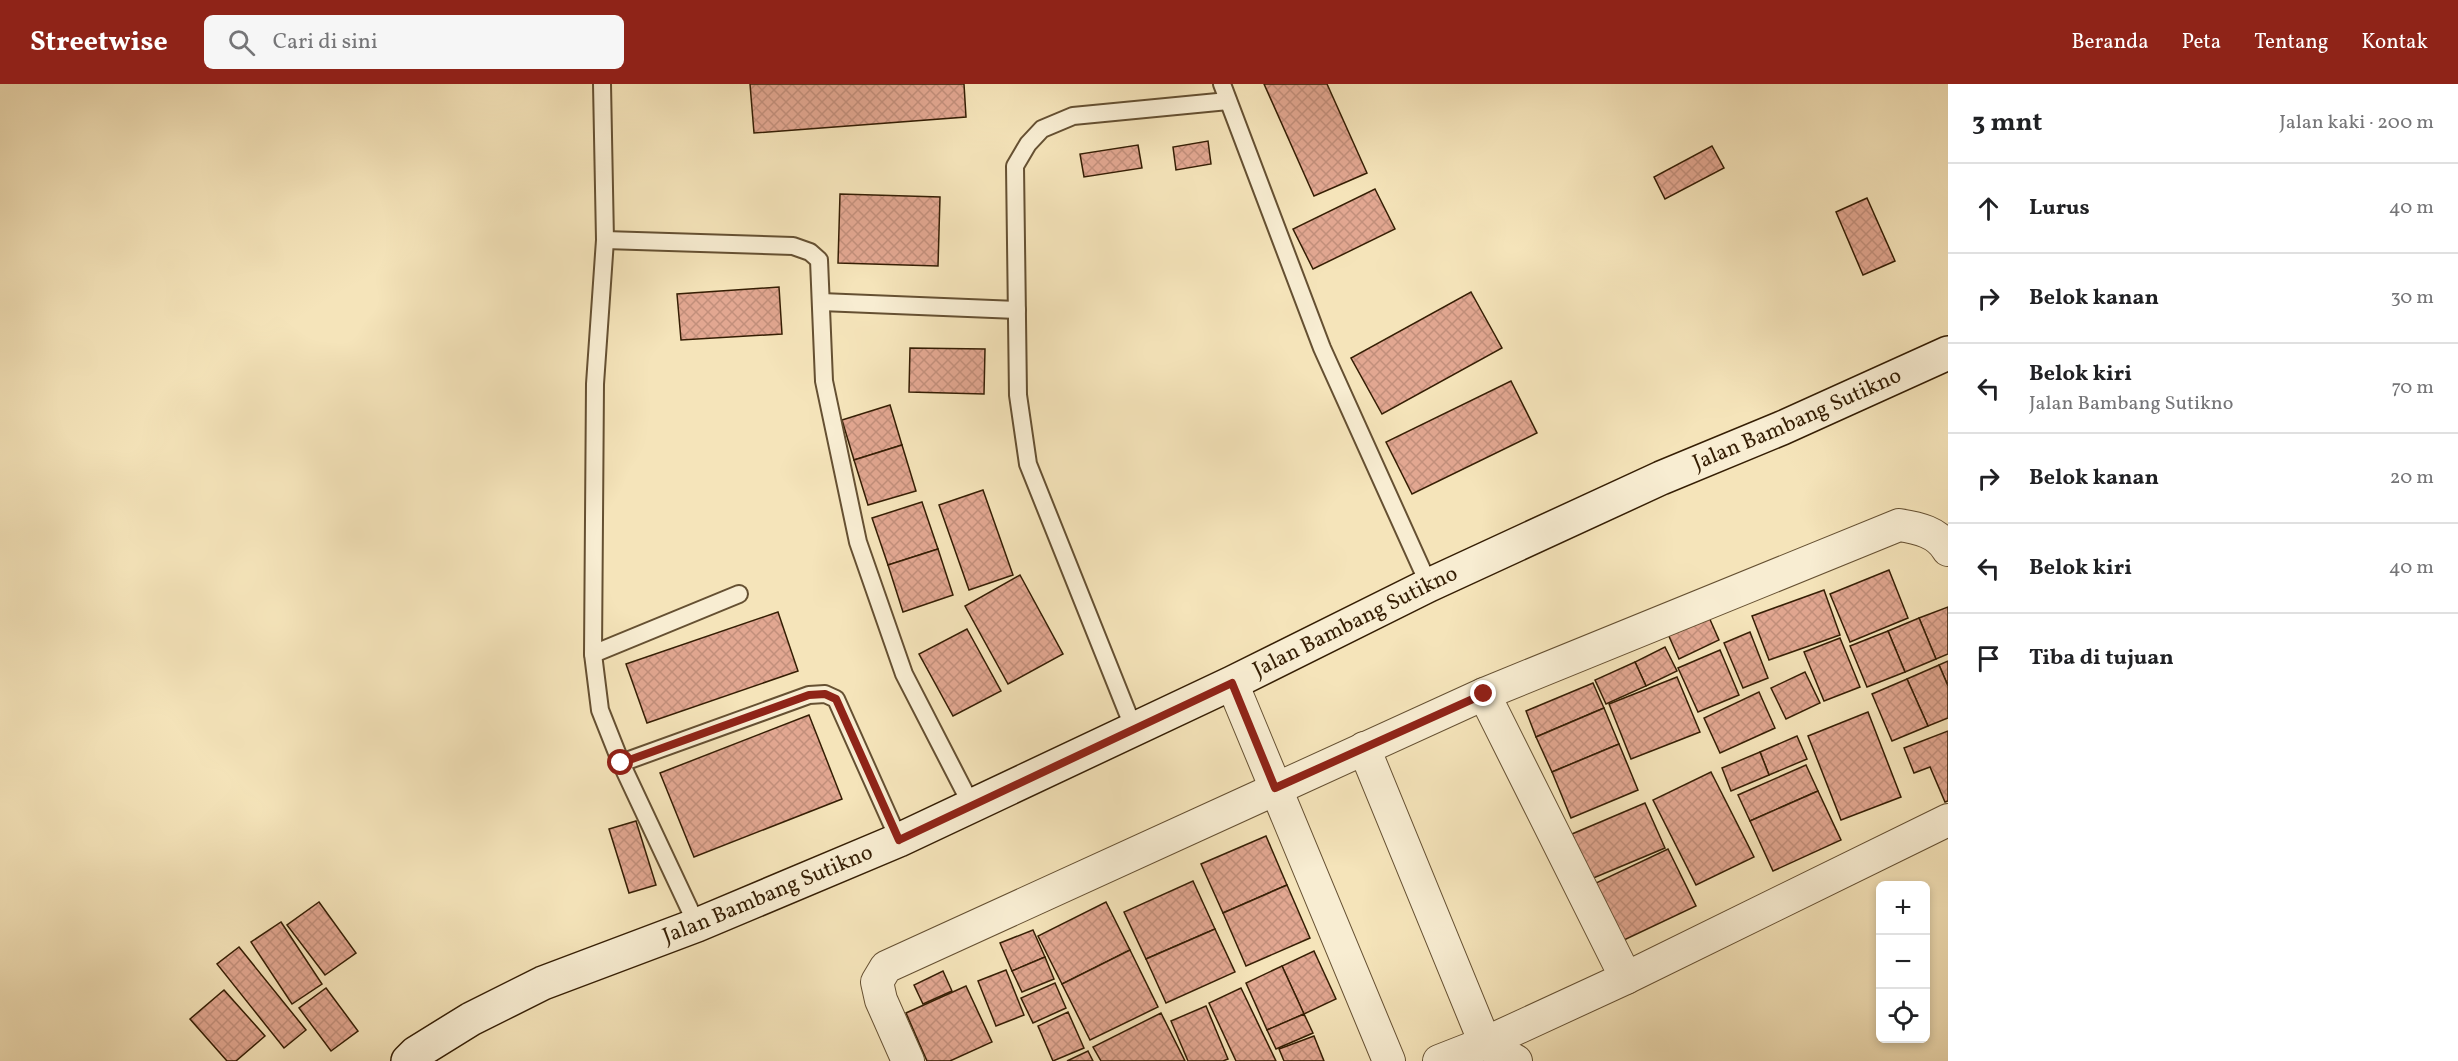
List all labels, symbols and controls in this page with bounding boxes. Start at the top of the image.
search box [204,15,624,69]
text: Streetwise [30,23,168,62]
icon: search [225,26,258,59]
text: Cari di sini [273,27,378,58]
text: Beranda [2071,28,2149,57]
text: Peta [2182,28,2221,57]
text: Tentang [2254,28,2329,57]
text: Kontak [2362,28,2428,57]
text: 3 mnt [1972,105,2042,141]
text: Jalan kaki · 200 m [2279,109,2434,137]
icon: ahead [1972,192,2005,225]
text: Lurus [2029,193,2090,224]
text: 40 m [2389,194,2434,222]
icon: right [1972,282,2005,315]
text: Belok kanan [2029,283,2159,314]
text: 30 m [2390,284,2434,312]
text: Belok kiri [2029,359,2132,390]
street label: Jalan Bambang Sutikno [1688,360,1907,479]
icon: left [1972,372,2005,405]
text: 70 m [2391,374,2434,402]
text: Jalan Bambang Sutikno [2029,390,2233,418]
icon: right [1972,462,2005,495]
text: Belok kanan [2029,463,2159,494]
text: 20 m [2390,464,2434,492]
icon: left [1972,552,2005,585]
text: Belok kiri [2029,553,2132,584]
text: 40 m [2389,554,2434,582]
street label: Jalan Bambang Sutikno [1248,558,1463,686]
icon: arrive [1972,642,2005,675]
text: Tiba di tujuan [2029,643,2174,674]
route end [1470,680,1496,706]
route start [607,749,633,775]
street label: Jalan Bambang Sutikno [658,837,878,952]
map controls [1876,881,1930,1043]
button: + [1876,881,1930,935]
button: − [1876,935,1930,989]
button: locate [1876,989,1930,1043]

